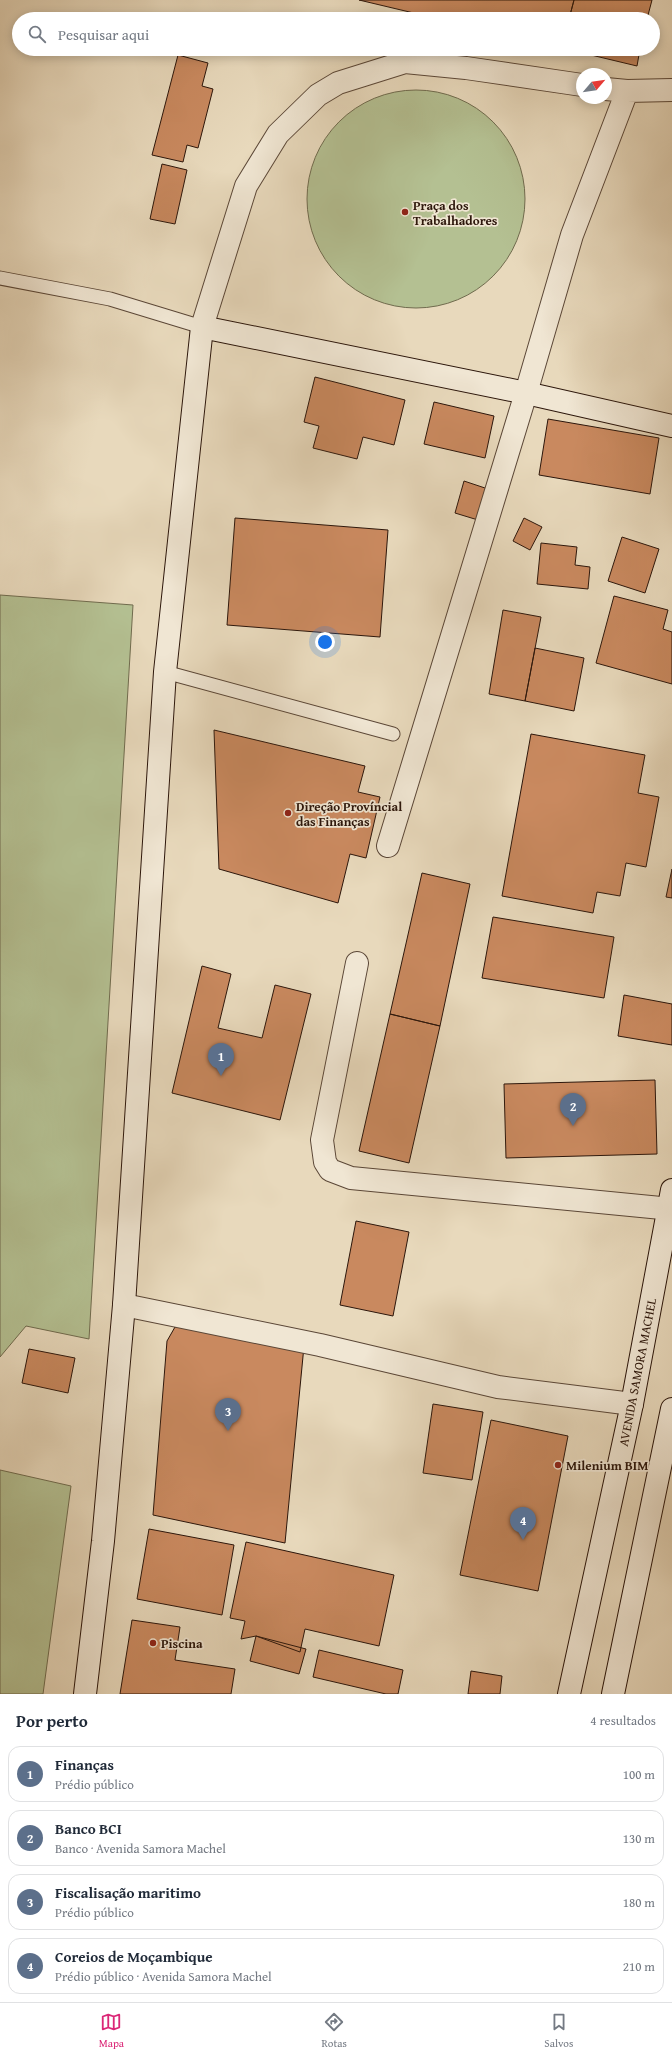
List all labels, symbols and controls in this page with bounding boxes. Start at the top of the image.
search box [12,12,660,56]
icon: search [26,23,48,45]
text: Pesquisar aqui [58,24,149,45]
north arrow [576,68,612,104]
place label: Praça dos Trabalhadores [413,196,498,230]
marker: Praça dos Trabalhadores [400,207,410,217]
your location [315,632,335,652]
place label: Direção Províncial das Finanças [296,797,402,831]
marker: Direção Províncial das Finanças [283,808,293,818]
pin: 1 [208,1043,234,1076]
pin: 2 [560,1093,586,1126]
street label: AVENIDA SAMORA MACHEL [614,1296,661,1448]
pin: 3 [215,1398,241,1431]
place label: Milenium BIM [566,1456,648,1475]
marker: Milenium BIM [553,1460,563,1470]
pin: 4 [510,1507,536,1540]
place label: Piscina [161,1634,203,1653]
marker: Piscina [148,1638,158,1648]
text: Por perto [16,1708,88,1733]
text: 4 resultados [590,1711,656,1730]
text: Finanças [55,1754,114,1775]
text: 1 [27,1765,33,1784]
text: 100 m [623,1765,655,1784]
text: Prédio público [55,1775,134,1794]
text: Banco BCI [55,1818,122,1839]
text: 2 [27,1829,33,1848]
text: 130 m [623,1829,655,1848]
text: Banco · Avenida Samora Machel [55,1839,226,1858]
text: Fiscalisação maritimo [55,1882,201,1903]
text: 3 [27,1893,33,1912]
text: 180 m [623,1893,655,1912]
text: Prédio público [55,1903,134,1922]
text: Coreios de Moçambique [55,1946,213,1967]
text: 4 [27,1957,33,1976]
text: 210 m [623,1957,655,1976]
text: Prédio público · Avenida Samora Machel [55,1967,272,1986]
tab: Mapa [99,2011,124,2051]
tab: Rotas [322,2011,347,2051]
tab: Salvos [544,2011,573,2051]

